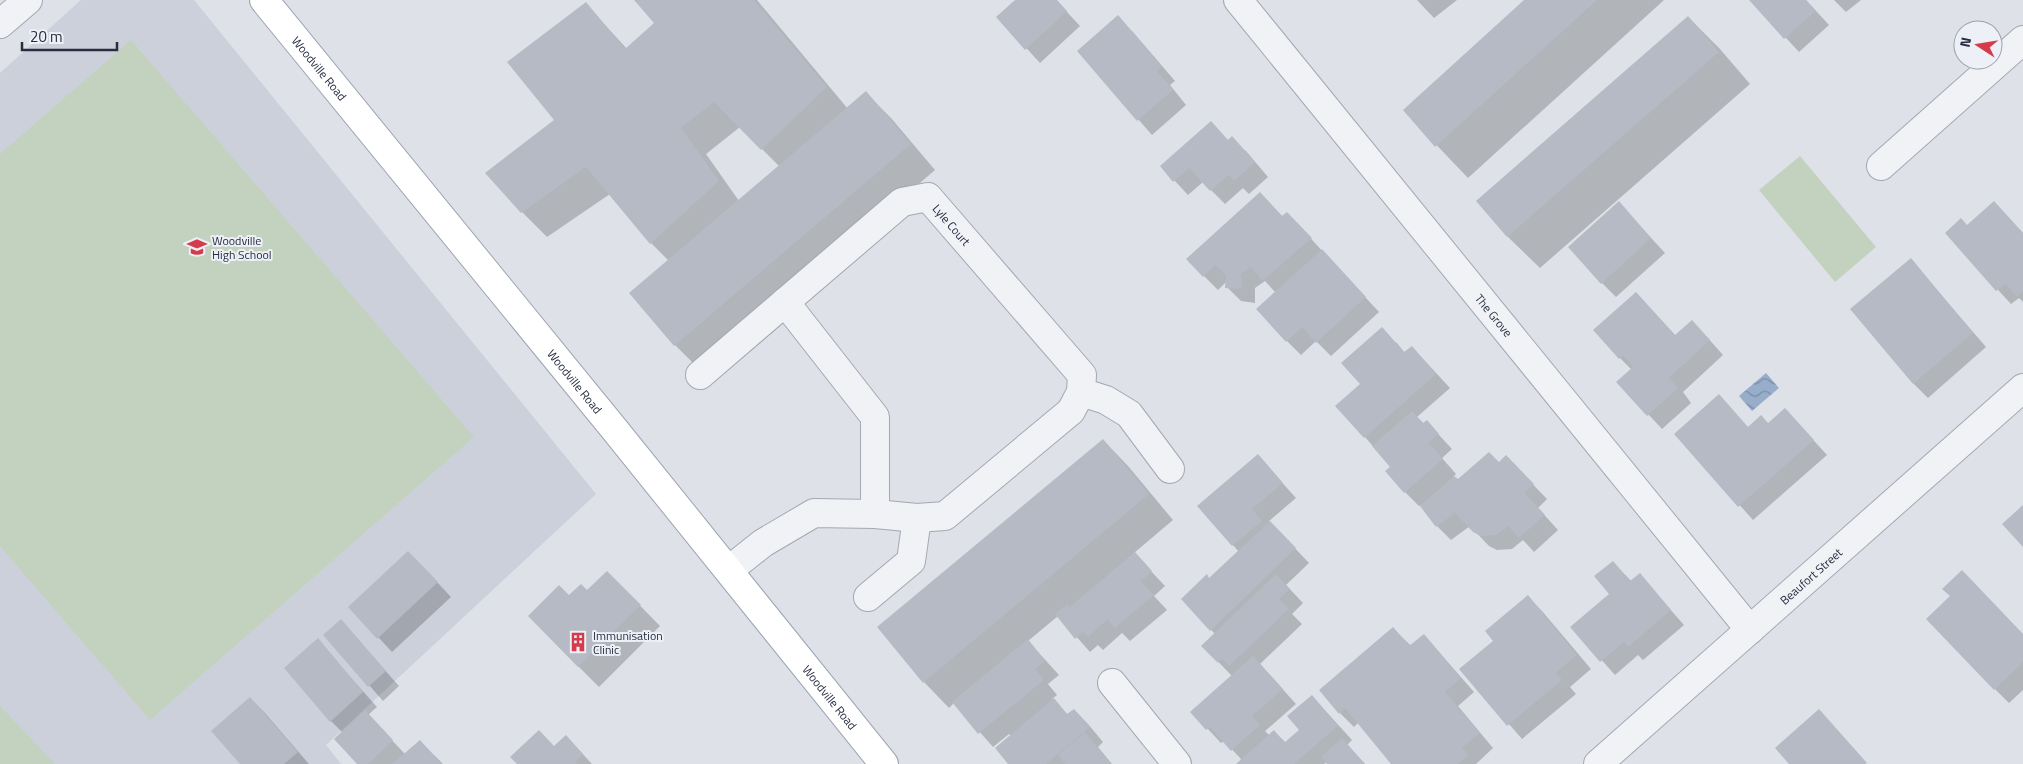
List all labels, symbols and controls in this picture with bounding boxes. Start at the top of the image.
scale bar [22,20,118,52]
north arrow [1953,20,2003,70]
text: 20 m [30,25,63,48]
street label: Woodville Road [288,32,352,104]
text: N [1954,35,1976,49]
street label: Lyle Court [928,200,976,250]
place label: Woodville High School [212,231,272,264]
school or university icon: Woodville High School [186,236,208,258]
street label: The Grove [1471,289,1517,341]
street label: Woodville Road [543,345,607,417]
street label: Beaufort Street [1775,542,1847,609]
place label: Immunisation Clinic [593,626,663,659]
building icon: Immunisation Clinic [567,631,589,653]
street label: Woodville Road [798,661,862,733]

